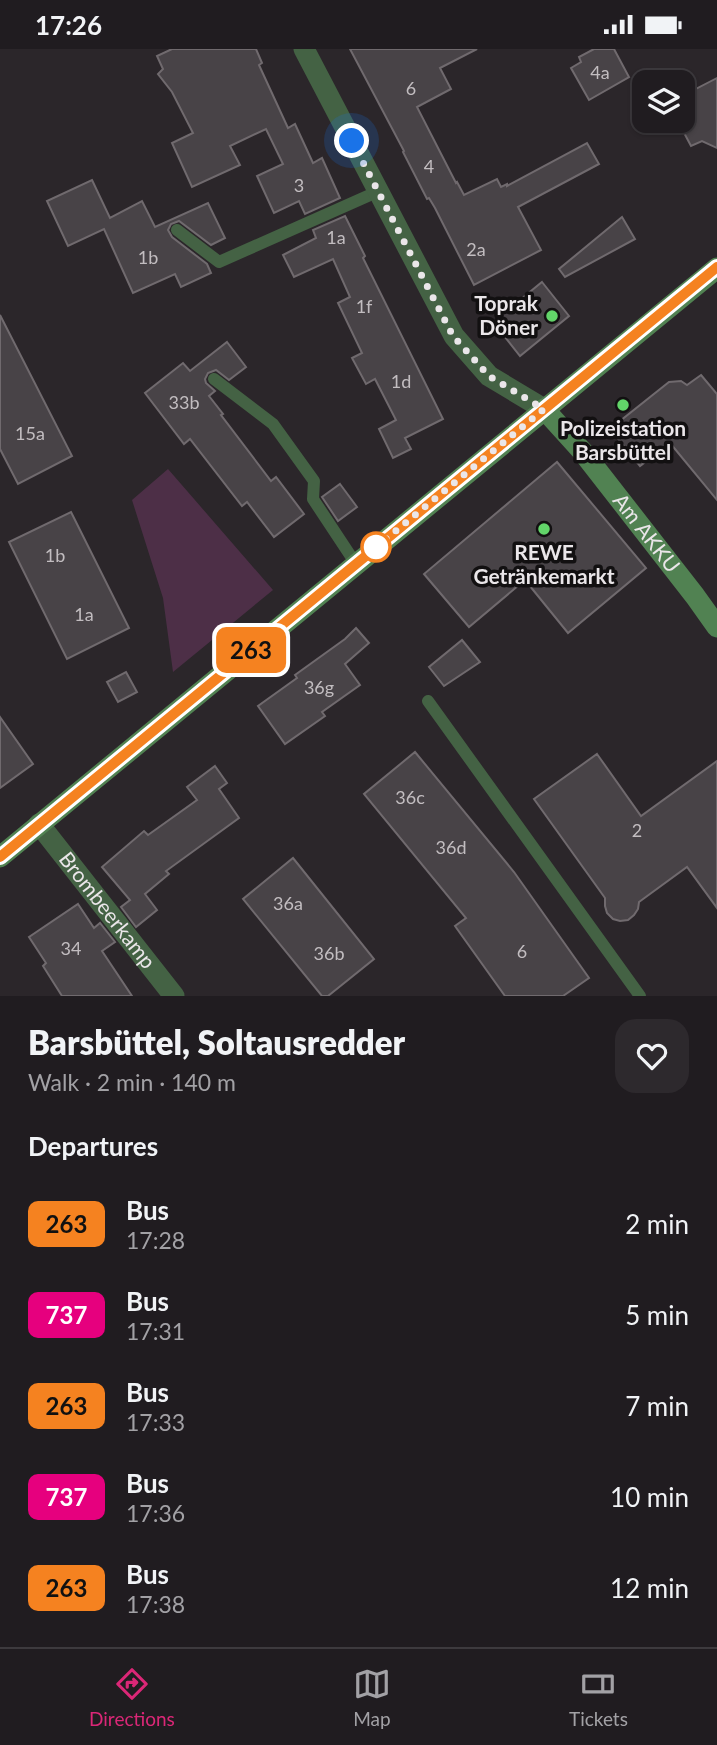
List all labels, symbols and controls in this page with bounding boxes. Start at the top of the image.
text: 17:26 [35,9,102,41]
house number: 4a [590,61,610,83]
map controls [632,70,695,133]
button: layers [632,70,695,133]
house number: 6 [406,77,416,99]
your location [334,123,369,158]
house number: 4 [424,155,434,177]
house number: 3 [294,174,304,196]
house number: 1a [326,226,346,248]
house number: 2a [466,238,486,260]
house number: 1b [138,246,158,268]
place label: Toprak Döner [474,290,539,339]
house number: 1f [356,295,373,317]
marker: Toprak Döner [544,308,560,324]
house number: 1d [391,370,411,392]
house number: 33b [169,391,199,413]
marker: Polizeistation Barsbüttel [615,397,631,413]
place label: Polizeistation Barsbüttel [560,415,686,464]
house number: 15a [15,422,45,444]
street label: Am AKKU [609,488,686,577]
marker: REWE Getränkemarkt [536,521,552,537]
unlabelled marker [361,532,391,562]
place label: REWE Getränkemarkt [473,539,615,588]
house number: 1b [45,544,65,566]
house number: 1a [74,603,94,625]
line badge: 263 [211,627,291,673]
text: 263 [230,635,272,664]
house number: 36g [304,676,334,698]
house number: 36c [395,786,425,808]
house number: 2 [632,819,642,841]
house number: 36d [436,836,466,858]
street label: Brombeerkamp [55,846,162,973]
house number: 36a [273,892,303,914]
house number: 34 [61,937,81,959]
house number: 6 [517,940,527,962]
house number: 36b [314,942,344,964]
button: heart [615,1019,689,1093]
text: Barsbüttel, Soltausredder [28,1022,405,1062]
text: Walk · 2 min · 140 m [28,1068,236,1096]
text: Departures [28,1130,158,1162]
text: Bus [126,1194,169,1226]
text: 2 min [625,1208,689,1240]
text: 263 [46,1209,87,1238]
text: 17:28 [126,1226,185,1254]
text: Bus [126,1285,169,1317]
text: 5 min [625,1299,689,1331]
text: 737 [46,1300,87,1329]
text: 17:31 [126,1317,185,1345]
text: Bus [126,1376,169,1408]
text: 7 min [625,1390,689,1422]
text: 263 [46,1391,87,1420]
text: 17:33 [126,1408,185,1436]
text: Bus [126,1467,169,1499]
text: 10 min [610,1481,689,1513]
text: 737 [46,1482,87,1511]
text: 17:36 [126,1499,185,1527]
text: Bus [126,1558,169,1590]
text: 12 min [610,1572,689,1604]
text: 263 [46,1573,87,1602]
text: 17:38 [126,1590,185,1618]
tab: Directions [89,1665,175,1730]
tab: Map [353,1665,391,1730]
tab: Tickets [569,1665,628,1730]

